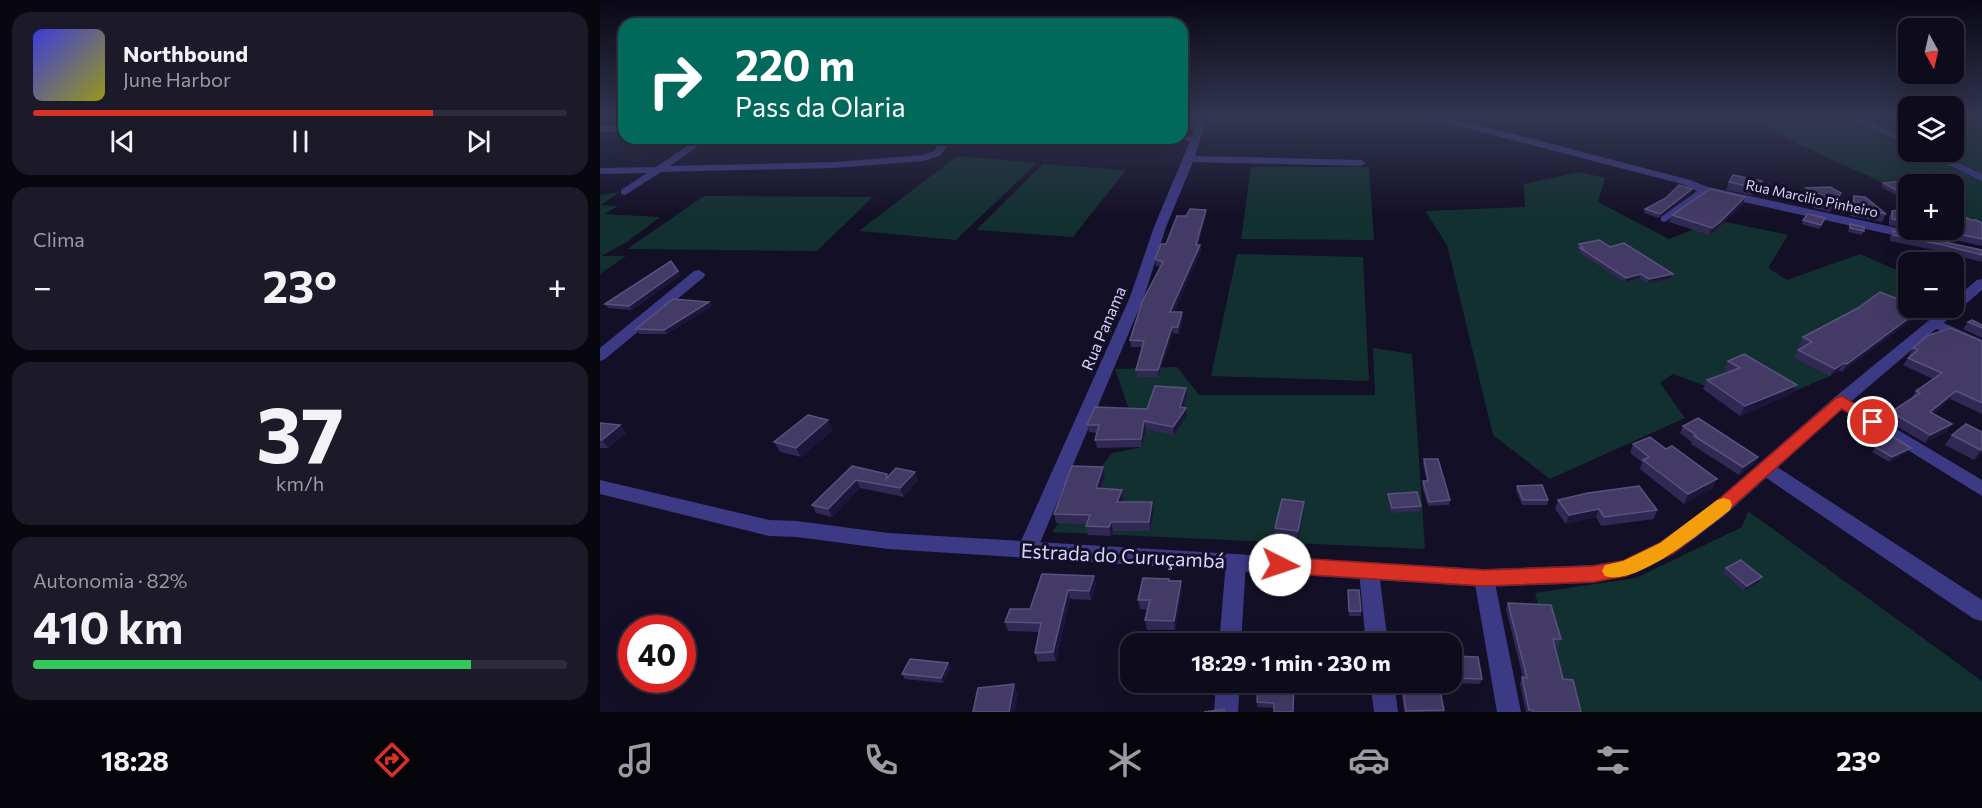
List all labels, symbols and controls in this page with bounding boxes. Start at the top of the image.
north arrow [1898,18,1964,84]
map controls [1898,18,1964,318]
text: 220 m [735,38,855,90]
text: Northbound [123,40,248,67]
icon: right [636,42,714,120]
text: June Harbor [123,67,231,91]
text: Pass da Olaria [735,90,906,123]
button: layers [1898,96,1964,162]
icon: previous [106,125,139,158]
icon: pause [284,125,317,158]
icon: next [462,125,495,158]
button: + [1898,174,1964,240]
street label: Rua Marcilio Pinheiro [1744,176,1880,220]
text: Clima [33,227,85,251]
button: − [1898,252,1964,318]
text: 23° [263,257,337,312]
text: − [33,265,52,306]
text: + [548,265,567,306]
street label: Rua Panama [1077,283,1129,373]
text: 37 [256,384,344,479]
pin [1847,396,1898,447]
icon: arrive [1856,405,1889,438]
text: km/h [276,471,324,495]
position arrow [1248,533,1312,597]
street label: Estrada do Curuçambá [1020,538,1226,572]
text: Autonomia · 82% [33,568,187,592]
text: 410 km [33,598,183,653]
speed limit sign: 40 [618,615,696,693]
text: 18:29 · 1 min · 230 m [1191,649,1391,676]
icon: directions [371,739,413,781]
icon: music [615,739,657,781]
icon: phone [860,739,902,781]
icon: climate [1104,739,1146,781]
icon: car [1348,739,1390,781]
icon: filters [1592,739,1634,781]
text: 18:28 [101,744,169,777]
text: 23° [1836,744,1881,777]

